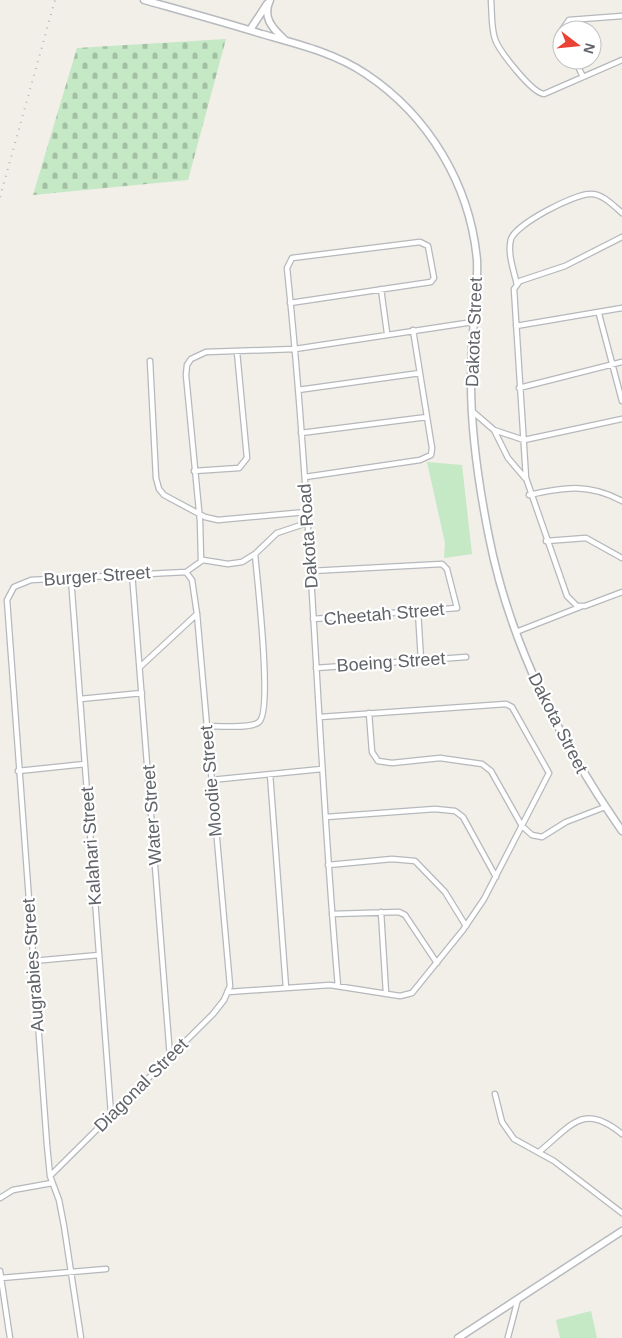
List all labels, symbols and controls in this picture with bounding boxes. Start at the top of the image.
north arrow [552,20,602,70]
text: N [580,42,599,56]
street label: Dakota Street [462,277,486,387]
street label: Dakota Road [294,483,322,589]
street label: Burger Street [43,562,151,590]
street label: Cheetah Street [323,599,445,629]
street label: Boeing Street [336,648,446,676]
street label: Dakota Street [524,669,592,777]
street label: Moodie Street [196,724,226,838]
street label: Water Street [139,764,165,866]
street label: Kalahari Street [77,786,105,906]
street label: Augrabies Street [18,897,48,1033]
street label: Diagonal Street [90,1034,192,1136]

